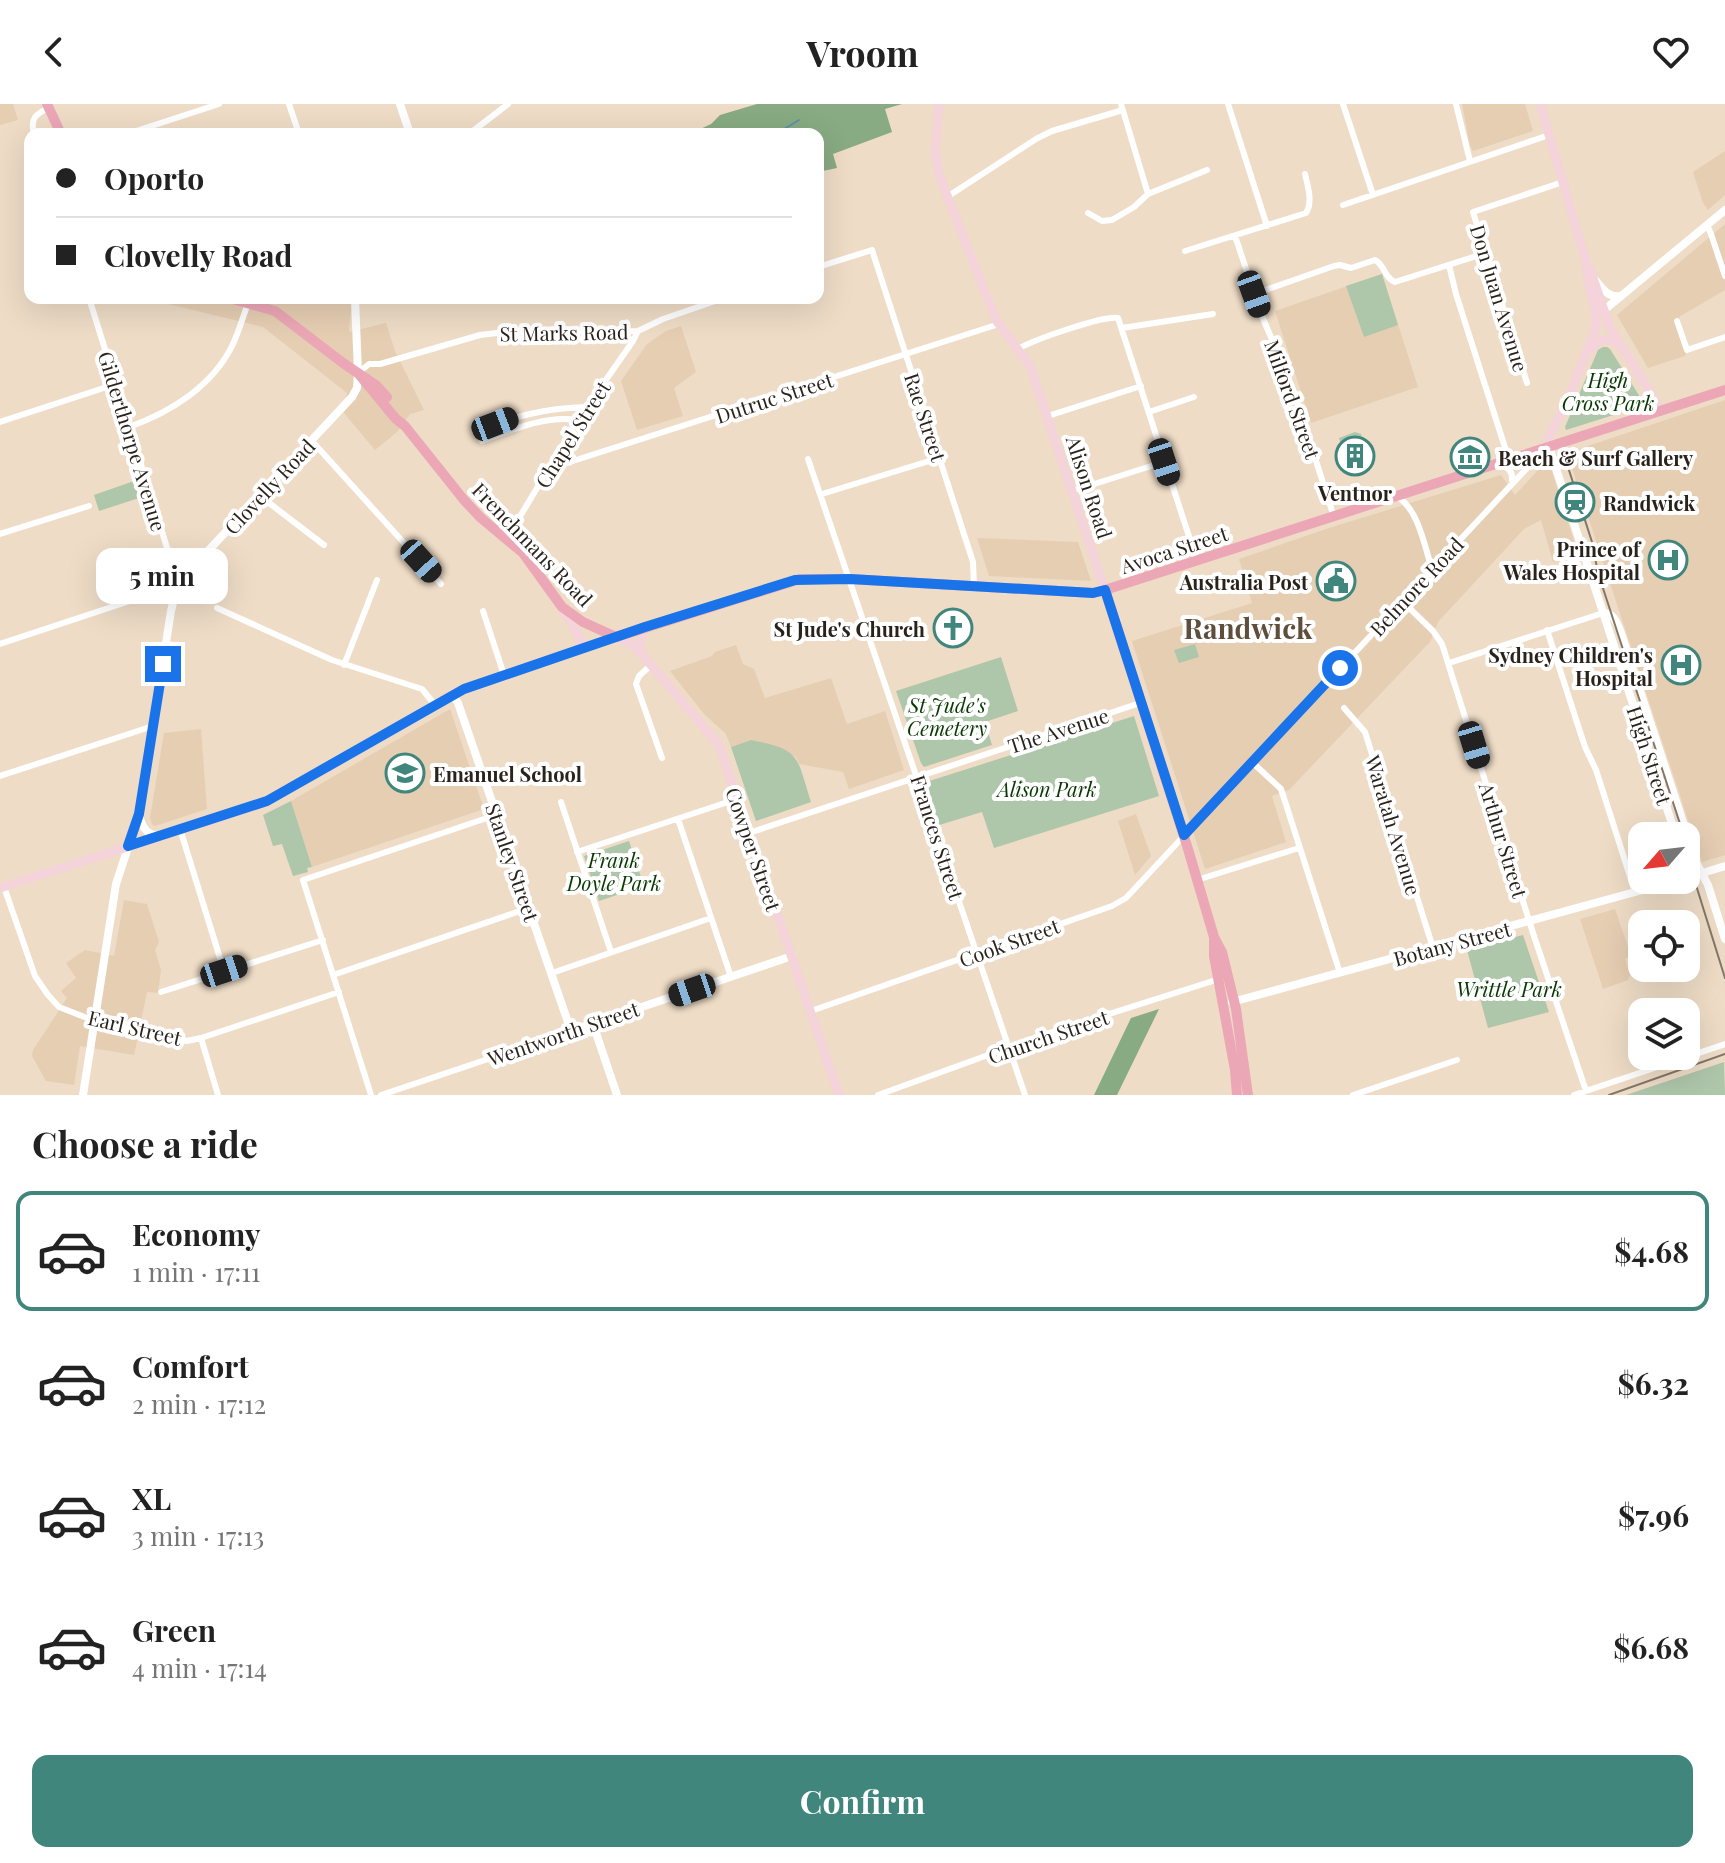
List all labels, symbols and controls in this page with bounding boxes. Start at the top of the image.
text: Vroom [806,28,919,76]
icon: back [32,30,76,74]
icon: heart [1649,30,1693,74]
text: Oporto [104,158,204,198]
street label: Don Juan Avenue [1465,221,1535,375]
text: Clovelly Road [104,235,292,275]
car [1235,267,1273,321]
street label: St Marks Road [499,317,629,347]
street label: Milford Street [1259,336,1327,463]
street label: Gilderthorpe Avenue [93,348,173,534]
street label: Dutruc Street [712,365,837,429]
park label: High Cross Park [1562,366,1654,416]
street label: Rae Street [899,369,953,466]
street label: Chapel Street [528,374,616,493]
car [468,404,522,444]
street label: Alison Road [1060,431,1119,542]
street label: Clovelly Road [218,432,320,540]
car [1145,435,1183,489]
building icon: Ventnor [1334,435,1376,477]
museum icon: Beach & Surf Gallery [1449,436,1491,478]
place label: Beach & Surf Gallery [1498,444,1694,471]
street label: Frenchmans Road [467,476,599,612]
place label: Ventnor [1317,479,1393,506]
station icon: Randwick [1554,481,1596,523]
place label: Randwick [1603,489,1695,516]
street label: Avoca Street [1116,519,1232,579]
street label: Belmore Road [1363,530,1469,641]
car [396,535,446,587]
place label: Prince of Wales Hospital [1503,535,1642,585]
hospital icon: Prince of Wales Hospital [1647,539,1689,581]
callout: 5 min [97,548,229,604]
text: 5 min [129,558,195,593]
public building icon: Australia Post [1315,560,1357,602]
place label: Australia Post [1179,568,1309,595]
church icon: St Jude's Church [932,607,974,649]
district label: Randwick [1184,609,1313,646]
place label: St Jude's Church [774,615,925,642]
place label: Sydney Children's Hospital [1488,641,1653,691]
hospital icon: Sydney Children's Hospital [1660,644,1702,686]
route end [145,646,181,682]
route start [1322,650,1358,686]
park label: St Jude's Cemetery [907,691,987,741]
street label: The Avenue [1004,701,1112,759]
street label: High Street [1621,702,1679,809]
car [1456,719,1492,771]
street label: Waratah Avenue [1360,751,1428,898]
school or university icon: Emanuel School [384,752,426,794]
place label: Emanuel School [433,760,582,787]
street label: Frances Street [905,771,971,904]
park label: Alison Park [995,775,1097,802]
street label: Arthur Street [1473,778,1535,902]
street label: Cowper Street [720,784,788,915]
street label: Stanley Street [480,799,546,926]
north arrow [1628,822,1700,894]
map controls [1628,822,1700,1070]
park label: Frank Doyle Park [566,846,661,896]
button: locate [1628,910,1700,982]
street label: Cook Street [955,911,1064,973]
street label: Botany Street [1390,914,1515,972]
car [197,952,251,990]
car [665,971,719,1009]
park label: Writtle Park [1456,975,1562,1002]
street label: Wentworth Street [483,994,643,1072]
button: layers [1628,998,1700,1070]
street label: Church Street [984,1002,1113,1069]
street label: Earl Street [86,1003,185,1051]
text: Choose a ride [32,1119,258,1167]
text: Economy [132,1214,261,1254]
icon: car [36,1215,108,1287]
text: $4.68 [1614,1231,1689,1271]
text: 1 min · 17:11 [132,1254,260,1289]
text: Comfort [132,1346,249,1386]
icon: car [36,1347,108,1419]
text: $6.32 [1617,1363,1689,1403]
text: 2 min · 17:12 [132,1386,266,1421]
text: XL [132,1478,171,1518]
icon: car [36,1479,108,1551]
text: $7.96 [1618,1495,1689,1535]
text: 3 min · 17:13 [132,1518,264,1553]
text: Green [132,1610,216,1650]
icon: car [36,1611,108,1683]
text: $6.68 [1613,1627,1689,1667]
text: 4 min · 17:14 [132,1650,267,1685]
button: Confirm [32,1755,1693,1847]

